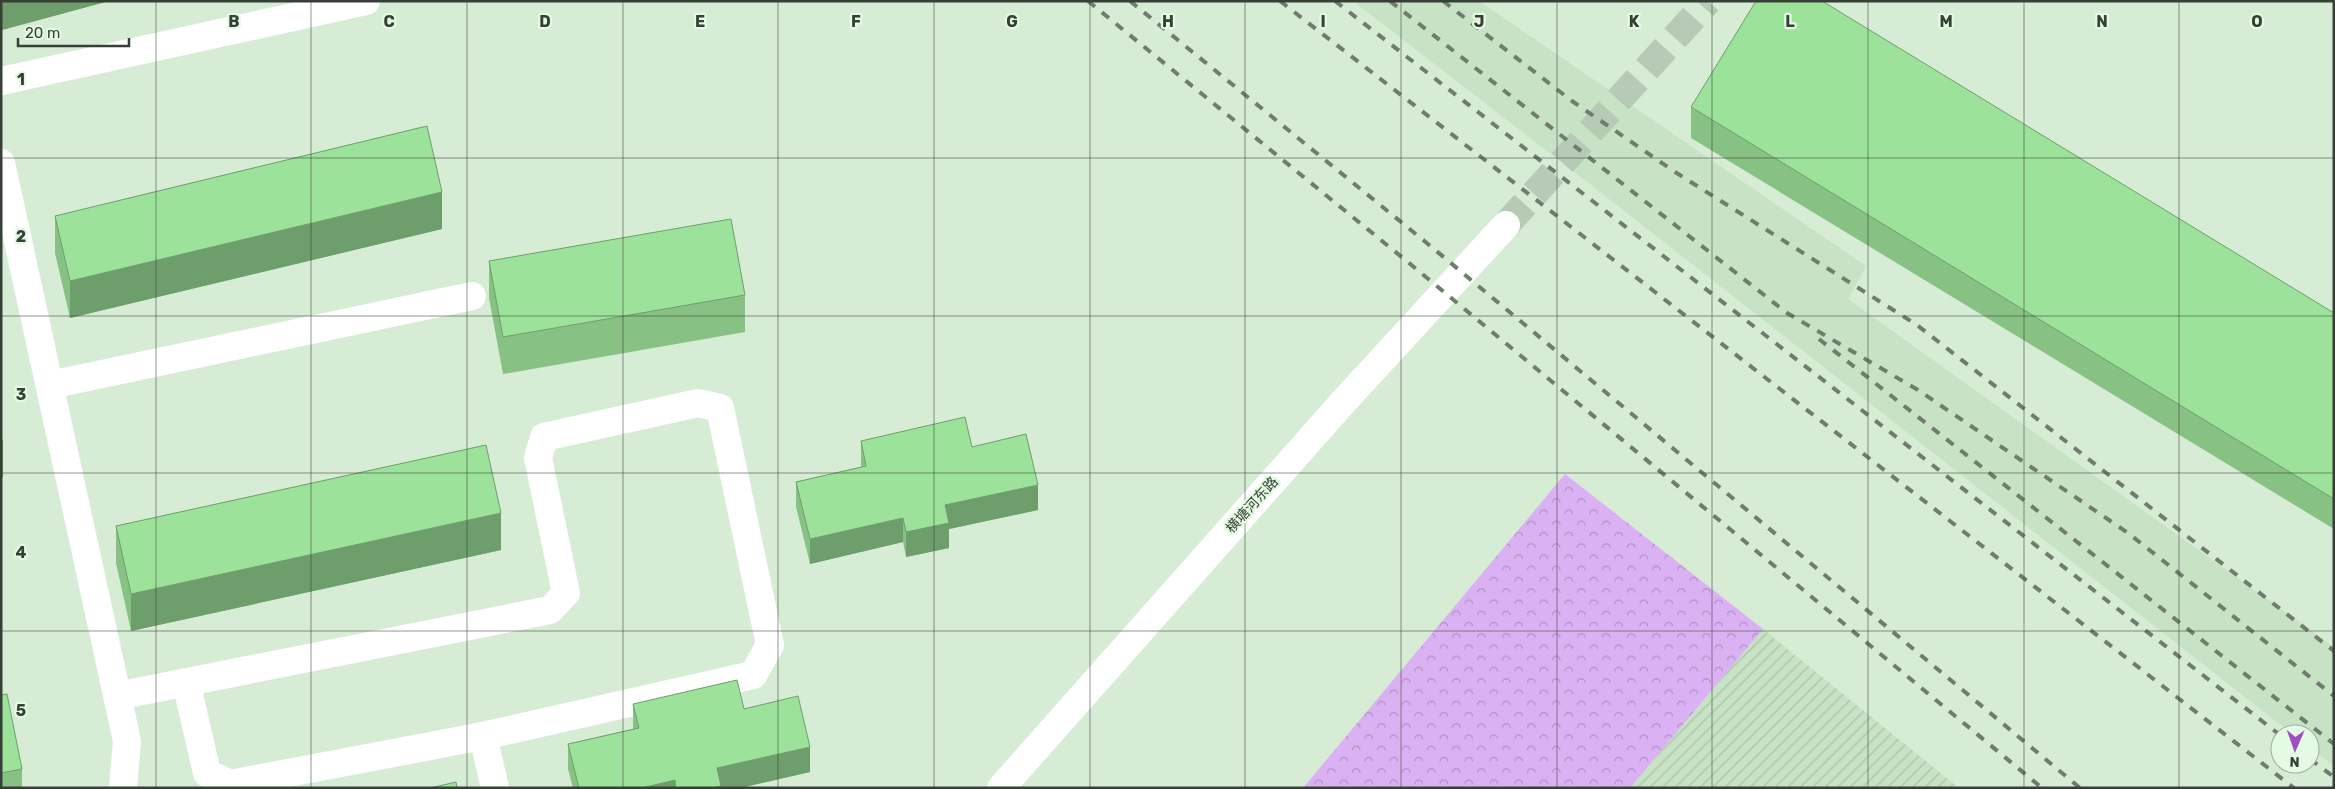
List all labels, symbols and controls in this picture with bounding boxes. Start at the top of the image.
text: B [228,12,240,31]
text: C [383,12,395,31]
text: D [539,12,551,31]
text: E [695,12,705,31]
text: F [851,12,861,31]
text: G [1006,12,1018,31]
text: H [1162,12,1174,31]
text: I [1320,12,1326,31]
text: J [1474,12,1484,31]
text: K [1629,12,1640,31]
text: L [1785,12,1795,31]
text: M [1939,12,1953,31]
text: N [2096,12,2108,31]
text: O [2251,12,2263,31]
scale bar [18,15,129,47]
text: 20 m [25,24,60,42]
text: 1 [17,70,25,89]
text: 2 [16,227,26,246]
text: 3 [16,385,26,404]
street label: 横塘河东路 [1222,473,1282,537]
text: 4 [16,543,27,562]
text: 5 [16,701,26,720]
north arrow [2270,724,2320,774]
text: N [2289,753,2300,770]

